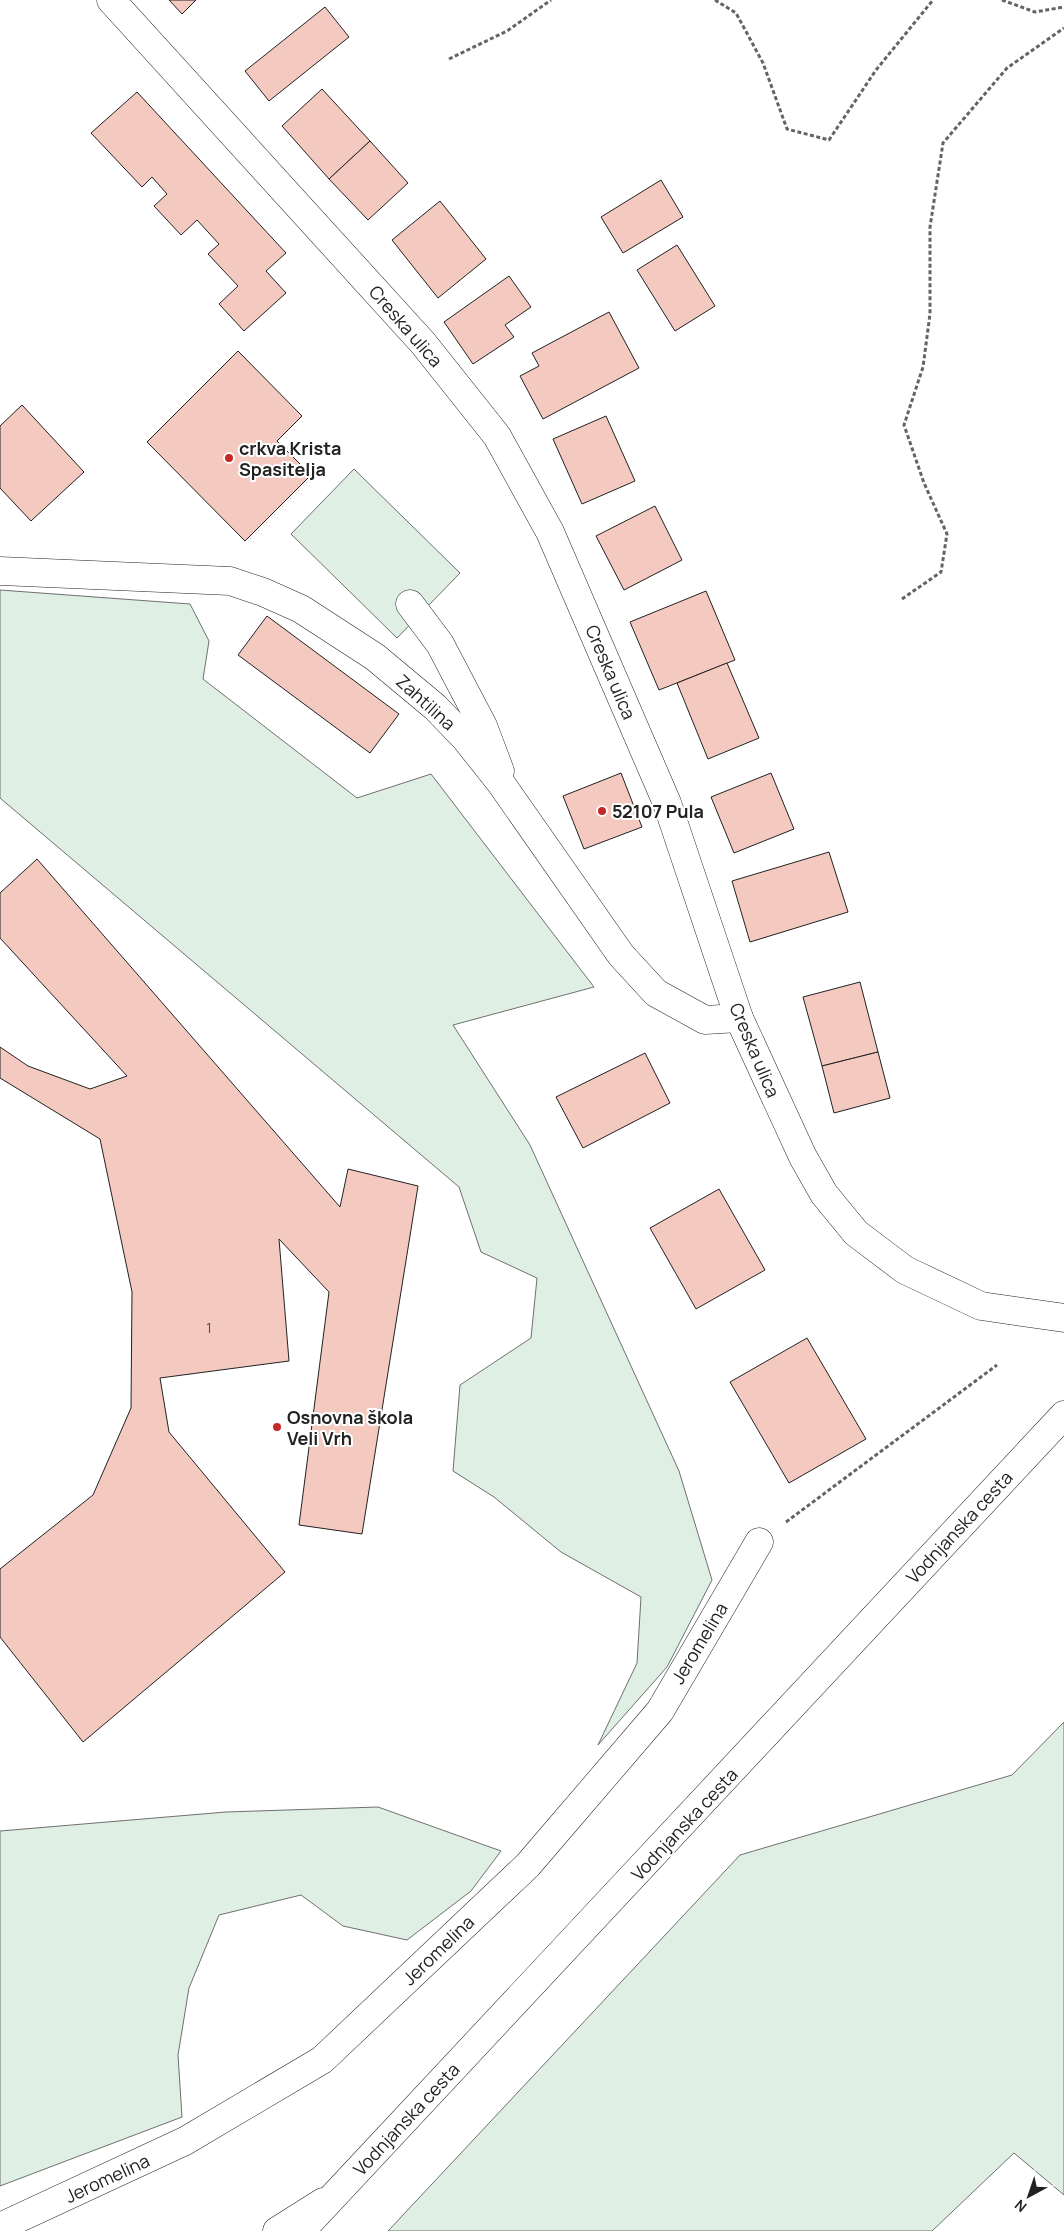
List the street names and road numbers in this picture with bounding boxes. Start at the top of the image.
street label: Creska ulica [364,280,448,372]
street label: Creska ulica [580,621,642,723]
street label: Zahtilina [391,669,461,735]
street label: Creska ulica [724,999,786,1101]
street label: Vodnjanska cesta [900,1465,1018,1589]
street label: Jeromelina [665,1598,733,1688]
street label: Vodnjanska cesta [625,1762,743,1886]
street label: Jeromelina [397,1910,479,1990]
street label: Vodnjanska cesta [347,2057,465,2181]
street label: Jeromelina [61,2148,153,2208]

